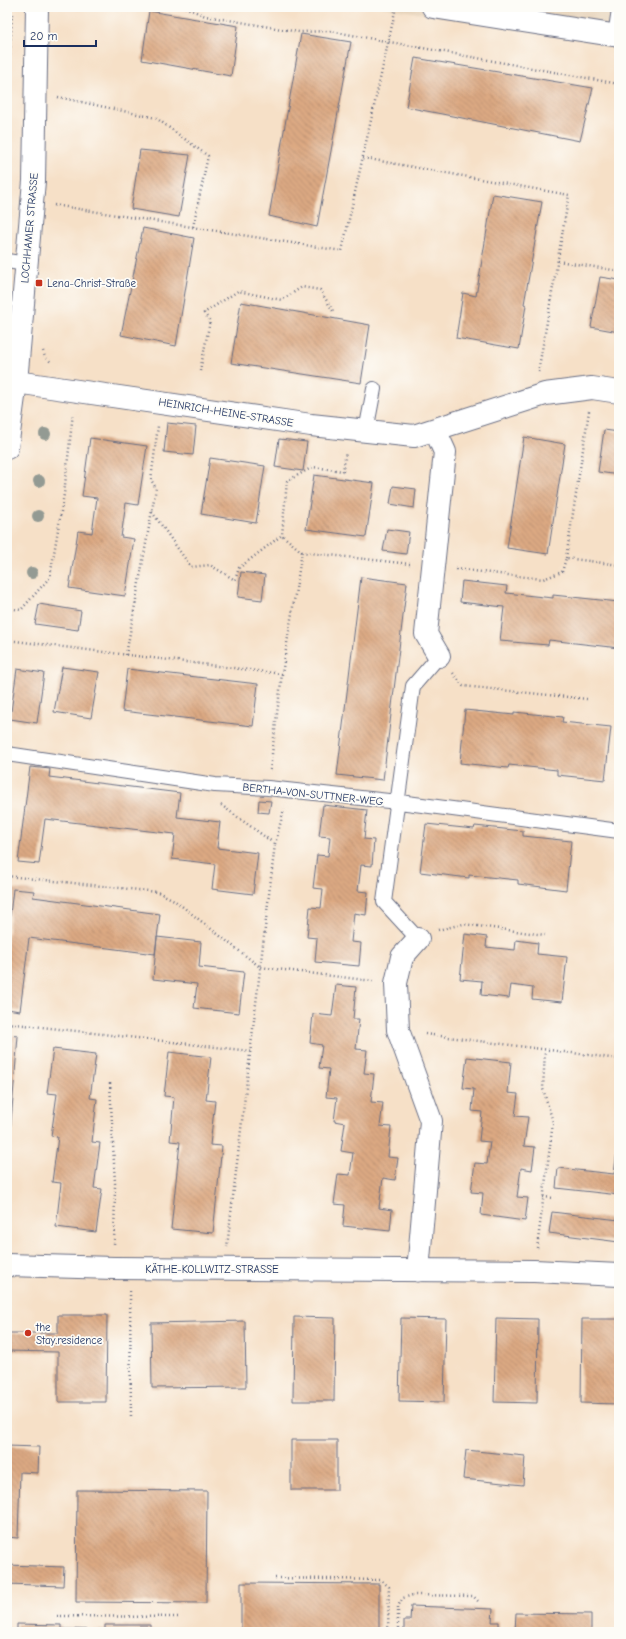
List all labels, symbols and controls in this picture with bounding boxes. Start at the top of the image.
scale bar [24,22,96,48]
text: 20 m [30,29,58,43]
street label: LOCHHAMER STRASSE [18,172,41,284]
place label: Lena-Christ-Straße [47,277,137,290]
marker: Lena-Christ-Straße [34,278,44,288]
street label: HEINRICH-HEINE-STRASSE [158,395,295,430]
street label: BERTHA-VON-SUTTNER-WEG [242,781,384,808]
street label: KÄTHE-KOLLWITZ-STRASSE [145,1263,279,1276]
place label: the Stay.residence [35,1321,103,1347]
marker: the Stay.residence [23,1328,33,1338]

